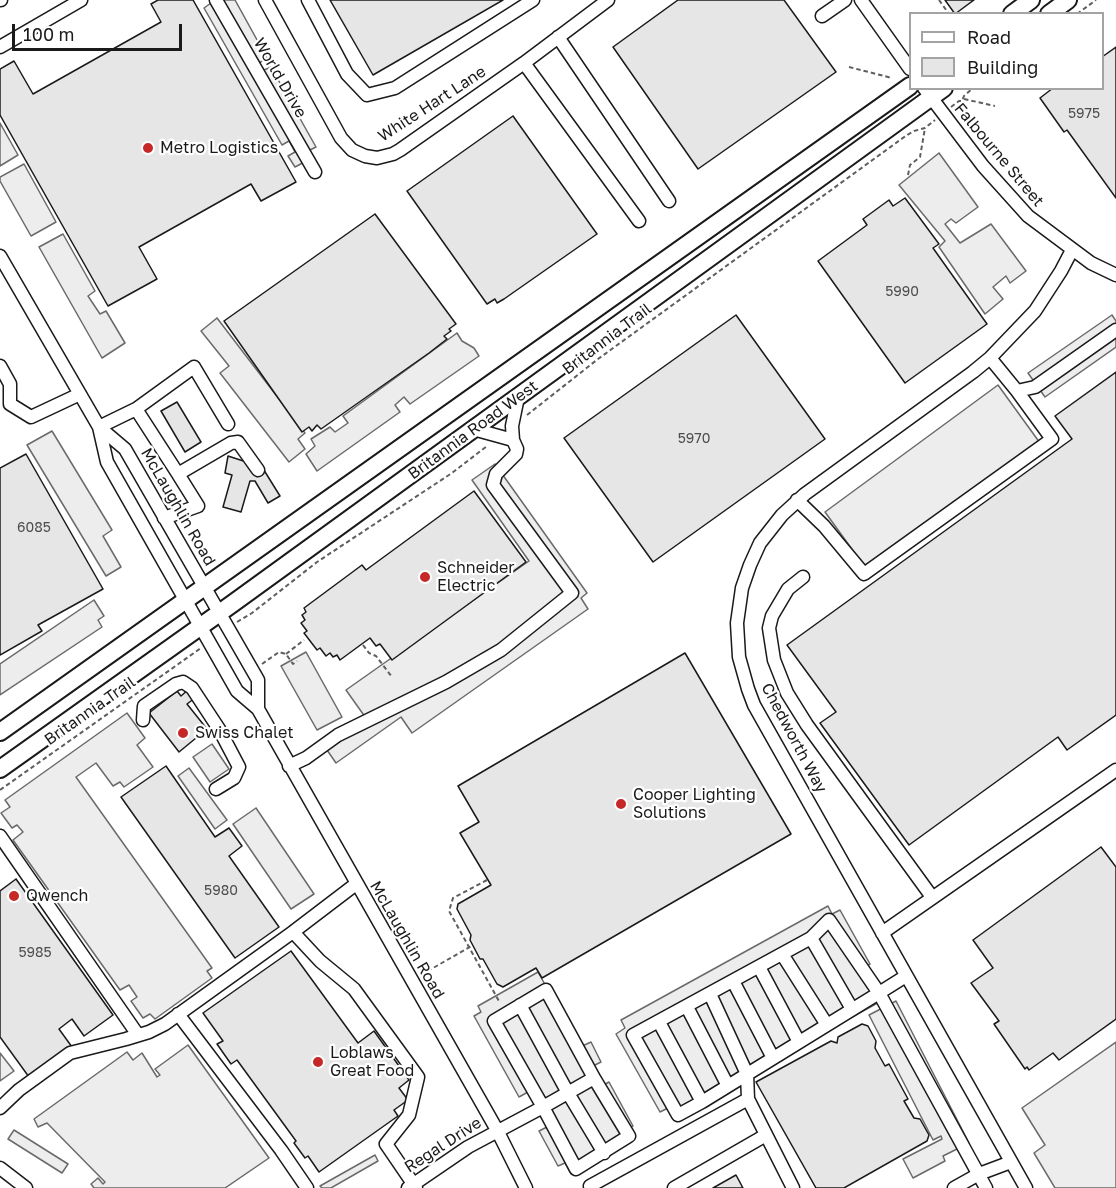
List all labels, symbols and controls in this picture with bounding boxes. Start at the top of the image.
scale bar [15,12,184,50]
legend [909,12,1104,90]
text: 100 m [23,23,74,45]
text: Road [967,26,1011,48]
street label: World Drive [249,35,311,121]
text: Building [967,56,1038,78]
street label: White Hart Lane [374,62,490,146]
street label: Falbourne Street [950,99,1048,211]
house number: 5975 [1068,106,1100,122]
place label: Metro Logistics [160,138,278,158]
marker: Metro Logistics [141,141,155,155]
house number: 5990 [885,284,919,300]
street label: Britannia Trail [559,299,655,379]
street label: Britannia Road West [404,376,542,484]
house number: 5970 [678,431,710,447]
street label: McLaughlin Road [137,445,219,569]
house number: 6085 [17,520,51,536]
place label: Schneider Electric [437,558,515,596]
marker: Schneider Electric [418,570,432,584]
street label: Britannia Trail [41,673,139,749]
street label: Chedworth Way [757,680,831,796]
place label: Swiss Chalet [195,723,294,743]
marker: Swiss Chalet [176,726,190,740]
place label: Cooper Lighting Solutions [633,785,756,823]
marker: Cooper Lighting Solutions [614,797,628,811]
street label: McLaughlin Road [366,878,448,1002]
house number: 5980 [204,883,238,899]
place label: Qwench [26,886,88,906]
marker: Qwench [7,889,21,903]
house number: 5985 [18,945,52,961]
place label: Loblaws Great Food [330,1043,414,1081]
marker: Loblaws Great Food [311,1055,325,1069]
street label: Regal Drive [401,1113,485,1177]

